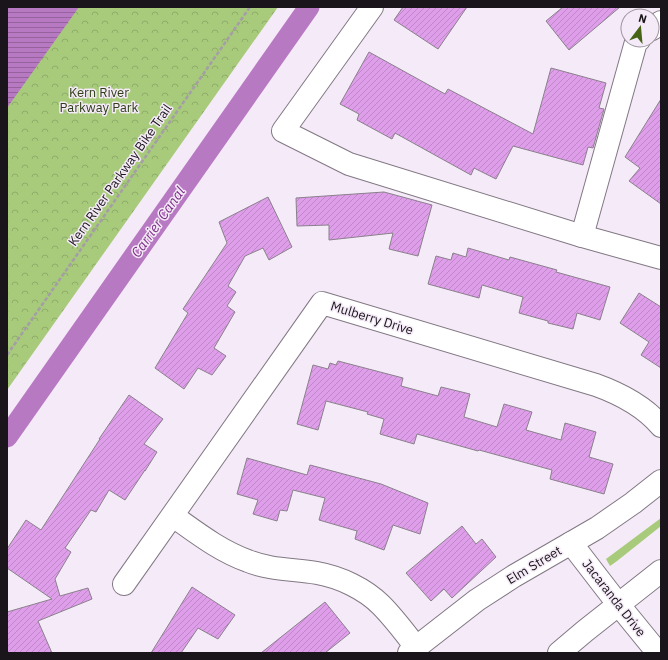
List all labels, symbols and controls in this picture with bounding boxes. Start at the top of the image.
north arrow [620,8,660,48]
text: N [637,11,649,26]
park label: Kern River Parkway Park [60,84,139,116]
street label: Kern River Parkway Bike Trail [64,100,176,249]
water label: Carrier Canal [127,183,189,261]
street label: Mulberry Drive [329,297,415,339]
street label: Elm Street [503,542,565,588]
street label: Jacaranda Drive [578,556,650,640]

